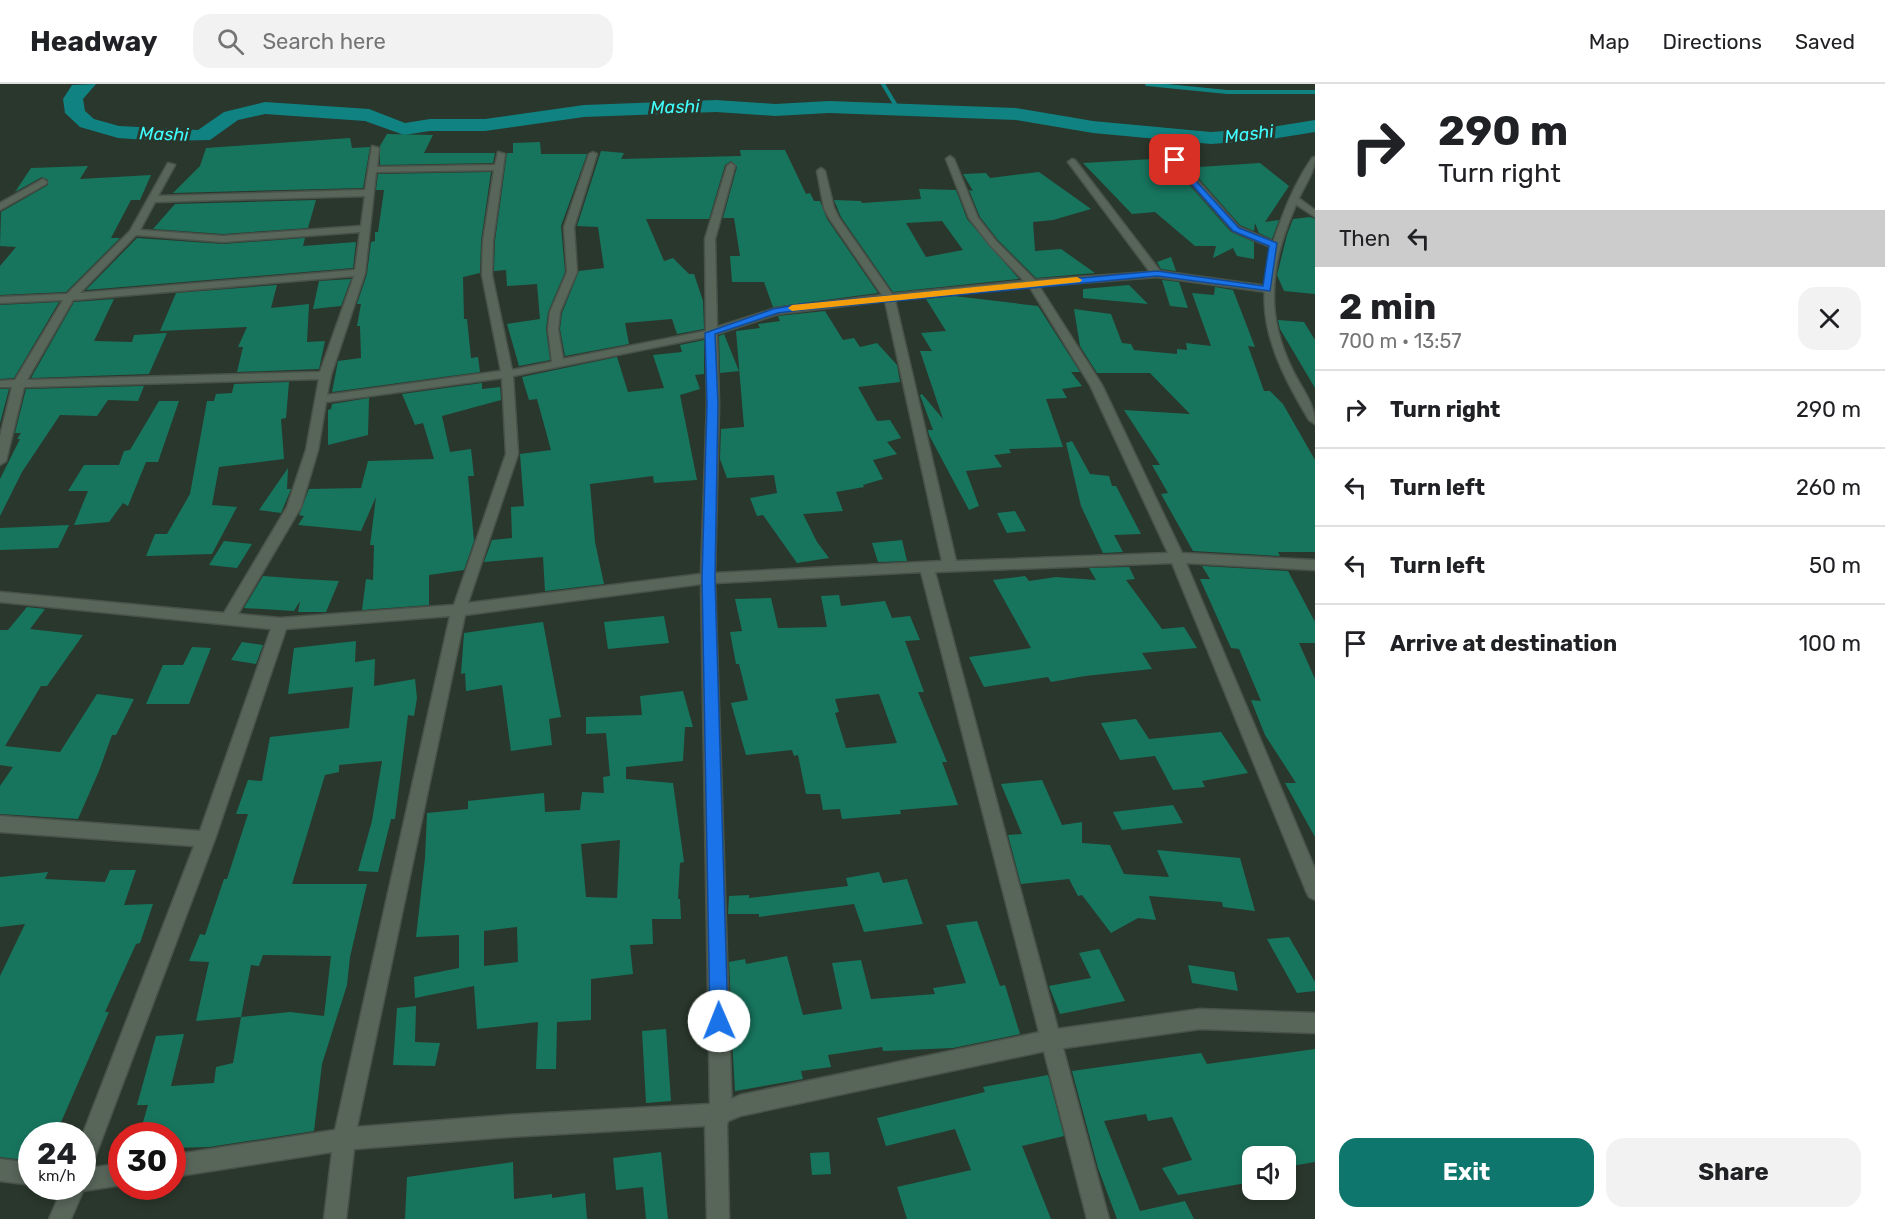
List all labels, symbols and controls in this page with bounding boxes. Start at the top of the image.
search box [193,14,613,68]
text: Headway [30,25,157,58]
icon: search [214,25,247,58]
text: Search here [262,28,386,55]
text: Map [1589,29,1630,54]
text: Directions [1663,29,1762,54]
text: Saved [1795,29,1855,54]
water label: Mashi [650,95,701,119]
text: 290 m [1438,106,1568,156]
icon: right [1339,108,1417,186]
water label: Mashi [1223,120,1275,148]
water label: Mashi [139,122,190,146]
pin [1149,134,1200,185]
icon: arrive [1158,143,1191,176]
text: Turn right [1438,157,1561,189]
icon: left [1402,222,1435,255]
text: Then [1339,225,1390,252]
text: 2 min [1339,285,1437,328]
button: close [1798,287,1861,350]
text: 700 m · 13:57 [1339,329,1462,353]
icon: right [1339,393,1372,426]
text: Turn right [1390,396,1500,423]
text: 290 m [1796,396,1861,423]
icon: left [1339,471,1372,504]
text: Turn left [1390,474,1485,501]
text: 260 m [1796,474,1861,501]
icon: left [1339,549,1372,582]
text: Turn left [1390,552,1485,579]
text: 50 m [1809,552,1861,579]
icon: arrive [1339,627,1372,660]
text: Arrive at destination [1390,630,1617,657]
text: 100 m [1799,630,1861,657]
position arrow [687,989,751,1053]
speed limit sign: 30 [108,1122,186,1200]
text: 24 [37,1136,77,1172]
button: Exit [1339,1138,1594,1207]
button: Share [1606,1138,1861,1207]
map controls [1242,1146,1296,1200]
button: sound [1242,1146,1296,1200]
text: km/h [38,1167,76,1185]

